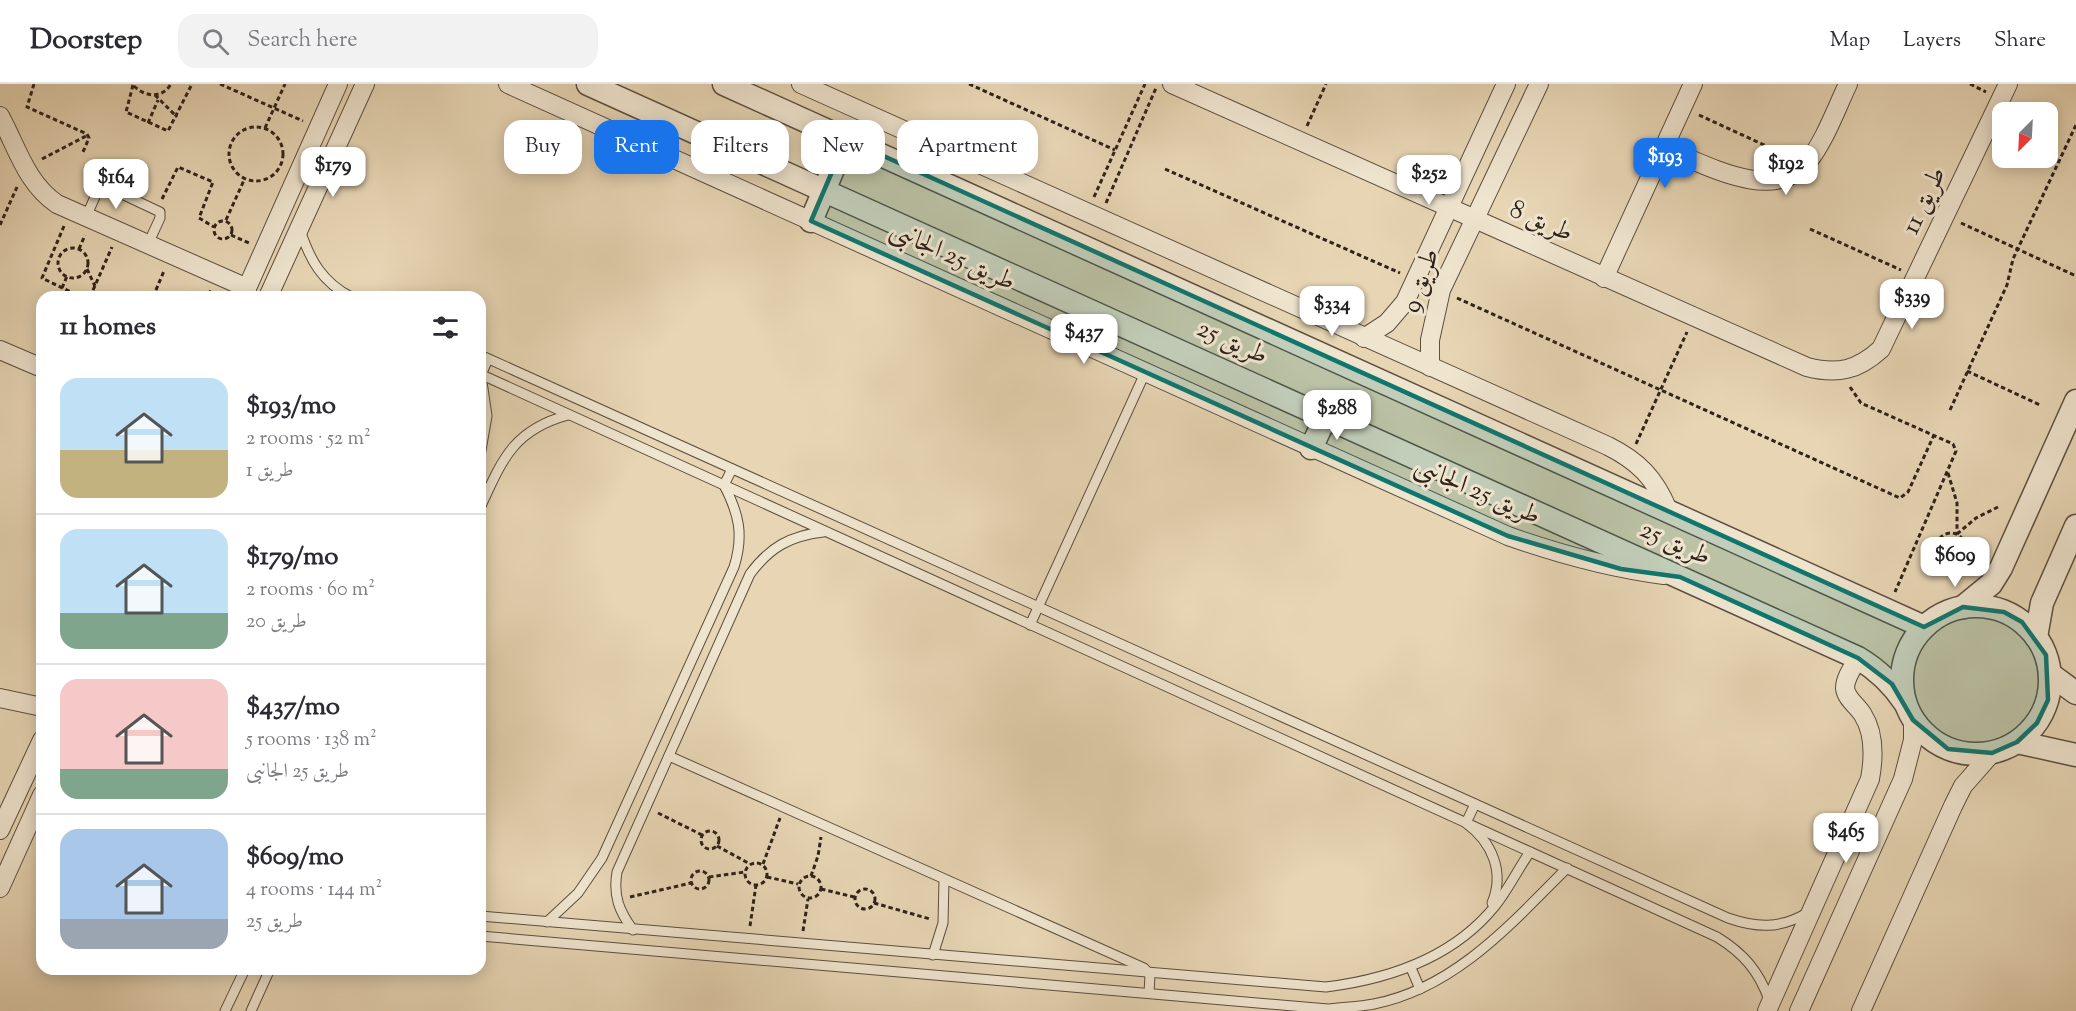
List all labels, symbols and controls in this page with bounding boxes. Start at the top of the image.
search box [178,14,598,68]
text: Doorstep [30,21,142,61]
icon: search [199,25,232,58]
text: Search here [247,25,358,57]
text: Map [1830,26,1870,56]
text: Layers [1903,26,1961,56]
text: Share [1994,26,2046,56]
north arrow [1992,102,2058,168]
map controls [1992,102,2058,168]
chip: Buy [504,120,582,174]
chip: Rent [594,120,679,174]
chip: Filters [691,120,789,174]
chip: New [801,120,885,174]
chip: Apartment [897,120,1038,174]
pin: $193 [1629,138,1701,189]
text: $193 [1647,143,1683,172]
pin: $192 [1750,145,1822,196]
pin: $179 [297,147,369,198]
text: $192 [1768,150,1804,179]
text: $179 [315,152,351,181]
pin: $252 [1393,155,1465,206]
pin: $164 [80,159,152,210]
text: $252 [1411,160,1447,189]
street label: طريق 11 [1893,161,1957,241]
text: $164 [97,164,135,193]
street label: طريق 8 [1503,192,1579,252]
street label: طريق 25 الجانبى [883,213,1021,301]
street label: طريق 9 [1394,244,1450,318]
pin: $339 [1876,279,1948,330]
text: $339 [1894,284,1930,313]
pin: $334 [1296,286,1368,337]
text: $334 [1314,291,1350,320]
text: 11 homes [60,309,156,346]
icon: filters [429,311,462,344]
street label: طريق 25 [1191,311,1273,375]
pin: $437 [1048,314,1120,365]
text: $437 [1065,319,1103,348]
text: $193/mo [246,388,336,425]
pin: $288 [1301,390,1373,441]
text: $288 [1317,395,1357,424]
icon: home [108,402,180,474]
text: 2 rooms · 52 m² [246,425,371,454]
street label: طريق 25 الجانبى [1408,449,1546,535]
text: طريق 1 [246,457,294,486]
street label: طريق 25 [1634,512,1716,576]
pin: $609 [1919,537,1991,588]
text: $179/mo [246,539,338,576]
text: $609 [1935,542,1975,571]
icon: home [108,553,180,625]
text: 2 rooms · 60 m² [246,576,375,605]
text: طريق 20 [246,608,307,637]
text: $437/mo [246,689,340,726]
icon: home [108,703,180,775]
text: 5 rooms · 138 m² [246,726,377,755]
text: طريق 25 الجانبى [246,758,349,787]
pin: $465 [1810,813,1882,864]
text: $465 [1827,818,1865,847]
text: $609/mo [246,839,344,876]
icon: home [108,853,180,925]
text: 4 rooms · 144 m² [246,876,382,905]
text: طريق 25 [246,908,303,937]

